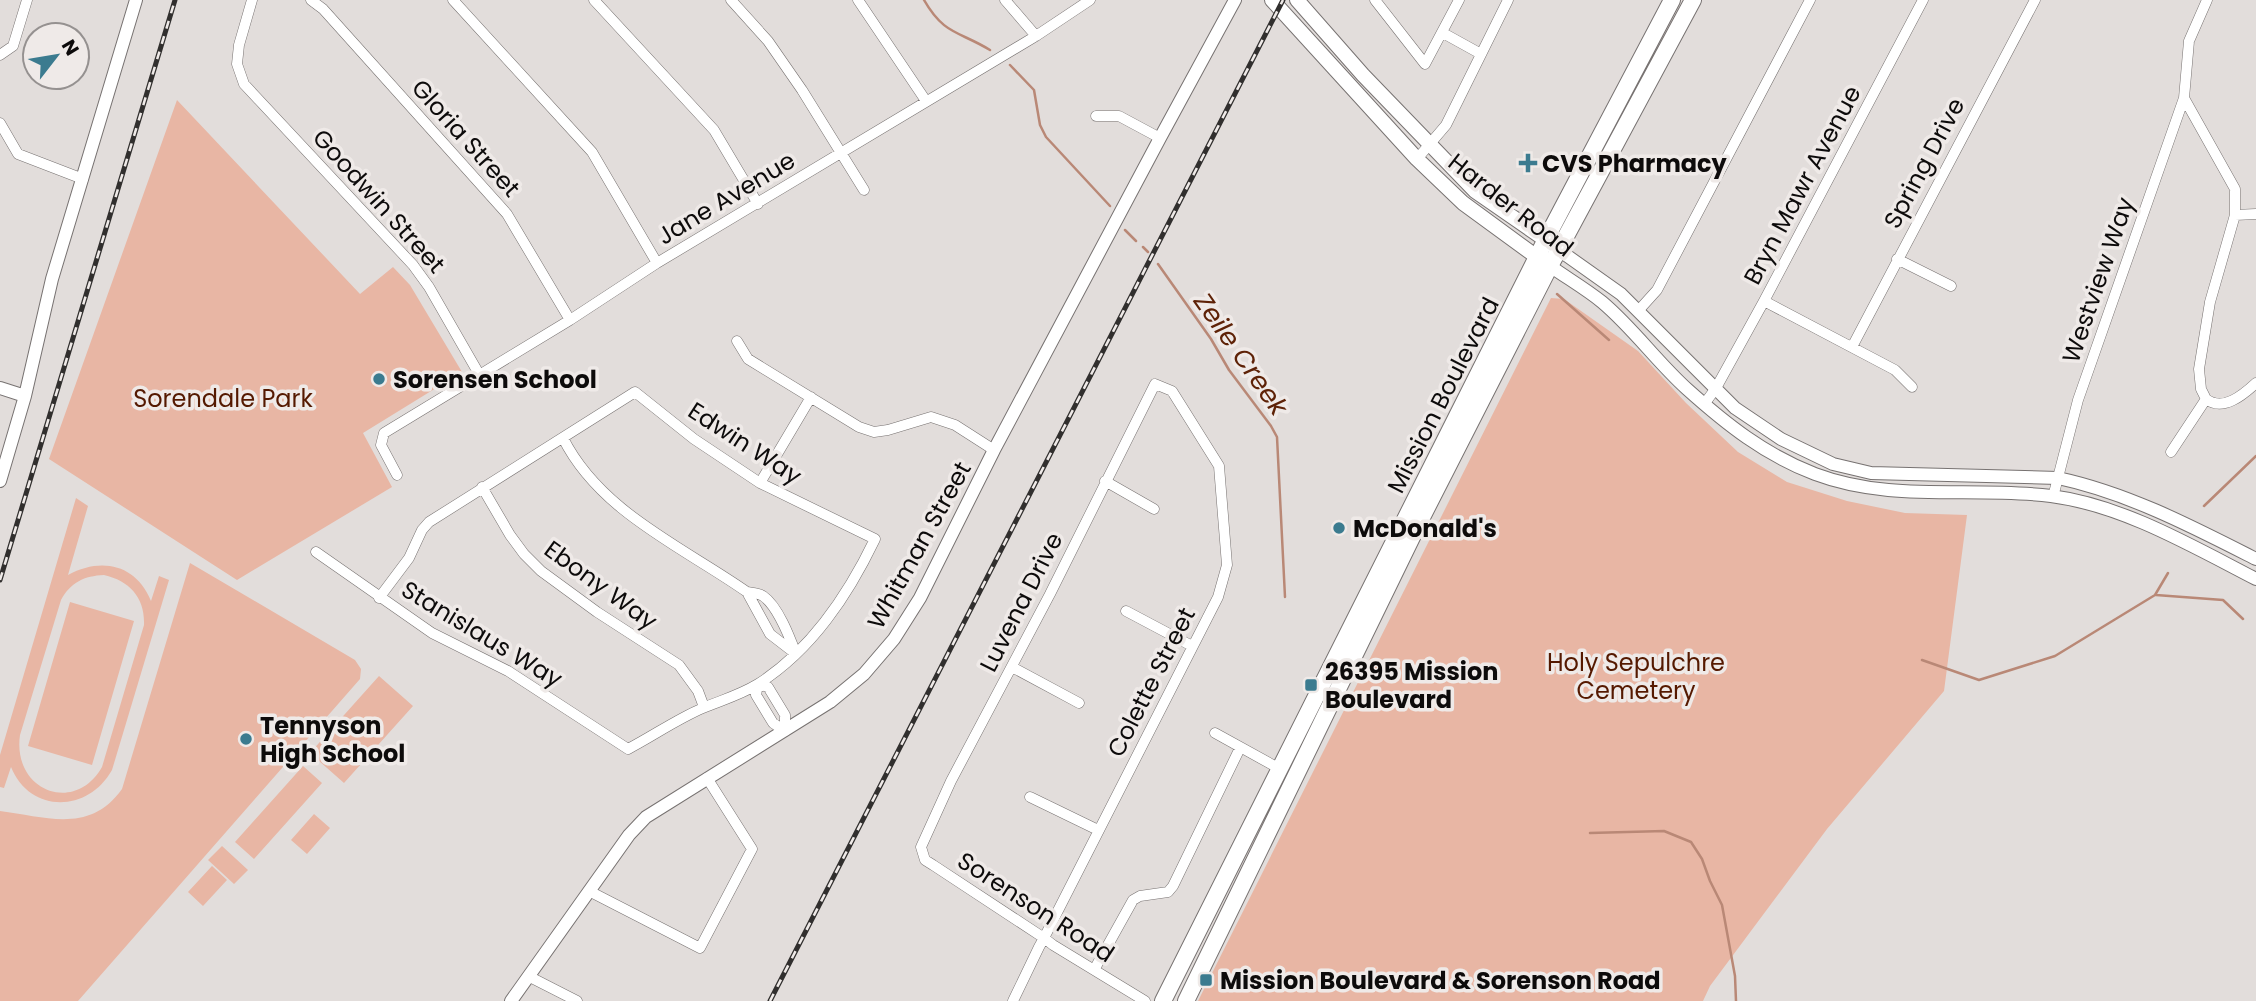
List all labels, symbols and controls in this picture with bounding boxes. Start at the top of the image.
north arrow [21,21,91,91]
text: N [55,34,85,61]
street label: Gloria Street [404,72,528,204]
street label: Bryn Mawr Avenue [1736,80,1868,290]
street label: Spring Drive [1876,92,1972,234]
street label: Goodwin Street [305,122,453,280]
street label: Jane Avenue [651,144,801,252]
street label: Harder Road [1441,146,1581,264]
place label: CVS Pharmacy [1542,147,1728,180]
marker: CVS Pharmacy [1520,155,1536,171]
street label: Westview Way [2054,192,2142,367]
water label: Zeile Creek [1185,285,1297,424]
street label: Mission Boulevard [1379,291,1507,499]
place label: Sorensen School [393,363,597,396]
marker: Sorensen School [371,371,387,387]
park label: Sorendale Park [133,382,313,415]
street label: Edwin Way [682,394,809,492]
street label: Whitman Street [859,455,979,635]
place label: McDonald's [1353,512,1497,545]
marker: McDonald's [1331,520,1347,536]
street label: Luvena Drive [972,527,1070,677]
street label: Ebony Way [538,533,665,638]
street label: Stanislaus Way [395,573,569,695]
street label: Colette Street [1099,602,1203,762]
park label: Holy Sepulchre Cemetery [1547,646,1725,707]
place label: 26395 Mission Boulevard [1325,655,1498,716]
marker: 26395 Mission Boulevard [1303,677,1319,693]
place label: Tennyson High School [260,709,405,770]
marker: Tennyson High School [238,731,254,747]
street label: Sorenson Road [951,844,1121,970]
place label: Mission Boulevard & Sorenson Road [1220,964,1661,997]
marker: Mission Boulevard & Sorenson Road [1198,972,1214,988]

